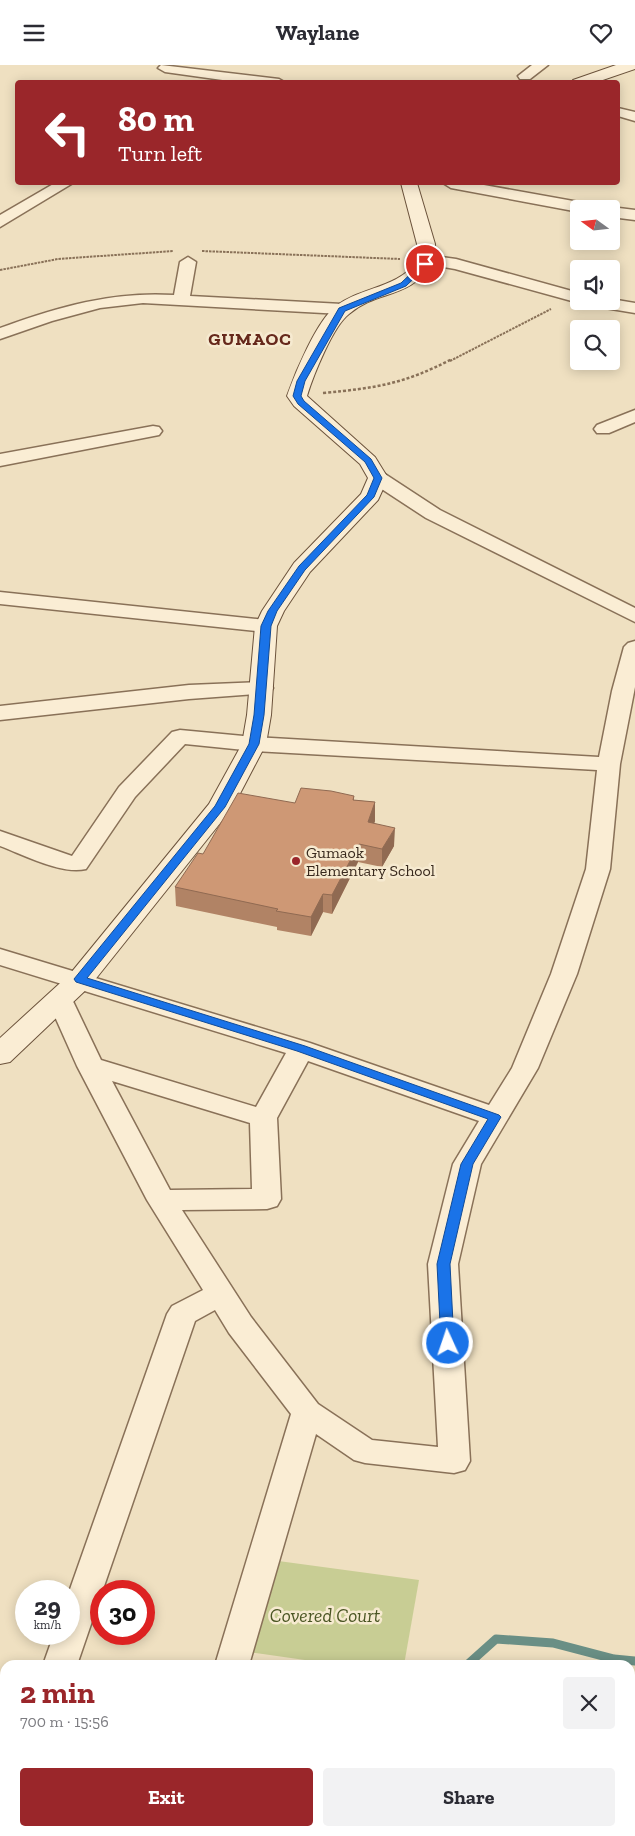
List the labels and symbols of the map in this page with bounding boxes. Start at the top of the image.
north arrow [570,200,620,250]
pin [404,243,446,285]
district label: GUMAOC [208,328,292,350]
place label: Gumaok Elementary School [306,843,435,880]
marker: Gumaok Elementary School [290,855,302,867]
position arrow [421,1316,473,1368]
speed limit sign: 30 [90,1580,155,1645]
park label: Covered Court [270,1604,381,1627]

